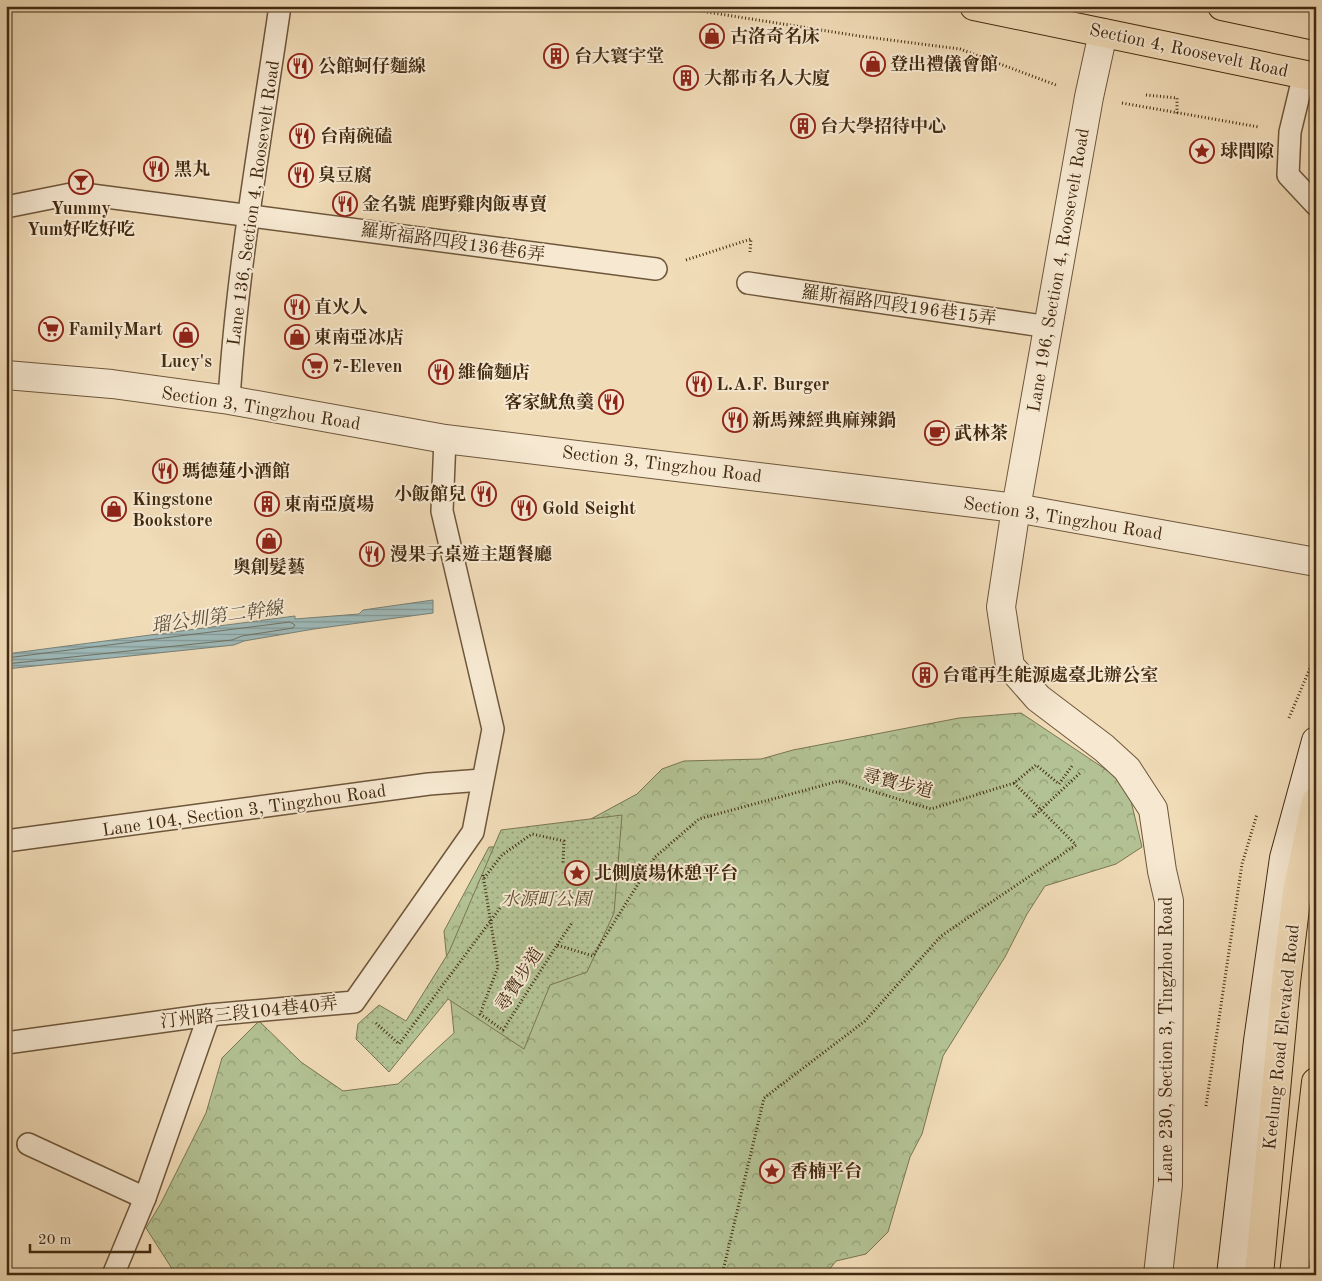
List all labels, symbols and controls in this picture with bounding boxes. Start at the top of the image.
street label: Section 4, Roosevelt Road [1088,21,1290,81]
shop icon: 古洛奇名床 [699,23,725,49]
place label: 古洛奇名床 [730,26,820,46]
building icon: 台大寰宇堂 [543,43,569,69]
place label: 台大寰宇堂 [574,46,664,66]
shop icon: 登出禮儀會館 [860,51,886,77]
restaurant icon: 公館蚵仔麵線 [287,53,313,79]
place label: 登出禮儀會館 [890,54,998,74]
place label: 公館蚵仔麵線 [318,56,426,76]
street label: Lane 136, Section 4, Roosevelt Road [225,59,283,347]
building icon: 大都市名人大廈 [673,65,699,91]
place label: 大都市名人大廈 [704,68,830,88]
building icon: 台大學招待中心 [790,113,816,139]
place label: 台大學招待中心 [820,116,946,136]
restaurant icon: 台南碗磕 [289,123,315,149]
place label: 台南碗磕 [320,126,392,146]
street label: Lane 196, Section 4, Roosevelt Road [1025,127,1093,414]
place icon: 球間隙 [1189,138,1215,164]
place label: 球間隙 [1220,141,1274,161]
restaurant icon: 黑丸 [143,156,169,182]
place label: 黑丸 [174,159,210,179]
restaurant icon: 臭豆腐 [288,162,314,188]
place label: 臭豆腐 [318,165,372,185]
bar icon: Yummy Yum好吃好吃 [68,169,94,195]
restaurant icon: 金名號 鹿野雞肉飯專賣 [332,191,358,217]
place label: 金名號 鹿野雞肉飯專賣 [362,194,547,214]
place label: Yummy Yum好吃好吃 [27,200,135,239]
street label: 羅斯福路四段136巷6弄 [360,219,546,265]
street label: 羅斯福路四段196巷15弄 [800,281,998,329]
restaurant icon: 直火人 [284,294,310,320]
place label: 直火人 [314,297,368,317]
supermarket icon: FamilyMart [38,316,64,342]
place label: FamilyMart [68,321,163,339]
shop icon: Lucy's [173,322,199,348]
shop icon: 東南亞冰店 [284,324,310,350]
place label: 東南亞冰店 [314,327,404,347]
place label: Lucy's [160,353,212,371]
supermarket icon: 7-Eleven [302,353,328,379]
place label: 7-Eleven [332,358,403,376]
restaurant icon: 維倫麵店 [428,359,454,385]
place label: 維倫麵店 [458,362,530,382]
restaurant icon: L.A.F. Burger [686,371,712,397]
place label: L.A.F. Burger [716,376,830,394]
street label: Section 3, Tingzhou Road [160,384,362,434]
restaurant icon: 客家魷魚羹 [598,389,624,415]
place label: 客家魷魚羹 [504,392,594,412]
restaurant icon: 新馬辣經典麻辣鍋 [722,407,748,433]
place label: 新馬辣經典麻辣鍋 [752,410,896,430]
cafe icon: 武林茶 [924,420,950,446]
place label: 武林茶 [954,423,1008,443]
street label: Section 3, Tingzhou Road [561,444,763,486]
restaurant icon: 瑪德蓮小酒館 [152,458,178,484]
place label: 瑪德蓮小酒館 [182,461,290,481]
restaurant icon: 小飯館兒 [471,481,497,507]
place label: 小飯館兒 [394,484,466,504]
place label: Kingstone Bookstore [132,491,213,530]
building icon: 東南亞廣場 [254,491,280,517]
place label: 東南亞廣場 [284,494,374,514]
street label: Section 3, Tingzhou Road [962,494,1164,544]
restaurant icon: Gold Seight [511,495,537,521]
shop icon: Kingstone Bookstore [101,496,127,522]
place label: Gold Seight [542,500,636,518]
shop icon: 奧創髮藝 [256,528,282,554]
restaurant icon: 漫果子桌遊主題餐廳 [359,541,385,567]
place label: 漫果子桌遊主題餐廳 [390,544,552,564]
place label: 奧創髮藝 [233,557,305,577]
water label: 瑠公圳第二幹線 [150,597,286,637]
building icon: 台電再生能源處臺北辦公室 [912,662,938,688]
place label: 台電再生能源處臺北辦公室 [942,665,1158,685]
street label: 尋寶步道 [861,765,935,801]
street label: Lane 104, Section 3, Tingzhou Road [101,782,387,840]
place icon: 北側廣場休憩平台 [564,860,590,886]
place label: 北側廣場休憩平台 [594,863,738,883]
park label: 水源町公園 [501,889,594,909]
street label: Lane 230, Section 3, Tingzhou Road [1158,897,1176,1183]
street label: Keelung Road Elevated Road [1261,923,1303,1151]
street label: 尋寶步道 [491,943,547,1015]
street label: 汀州路三段104巷40弄 [159,993,339,1031]
place icon: 香楠平台 [759,1158,785,1184]
place label: 香楠平台 [790,1161,862,1181]
scale bar [30,1221,150,1253]
text: 20 m [38,1233,72,1248]

